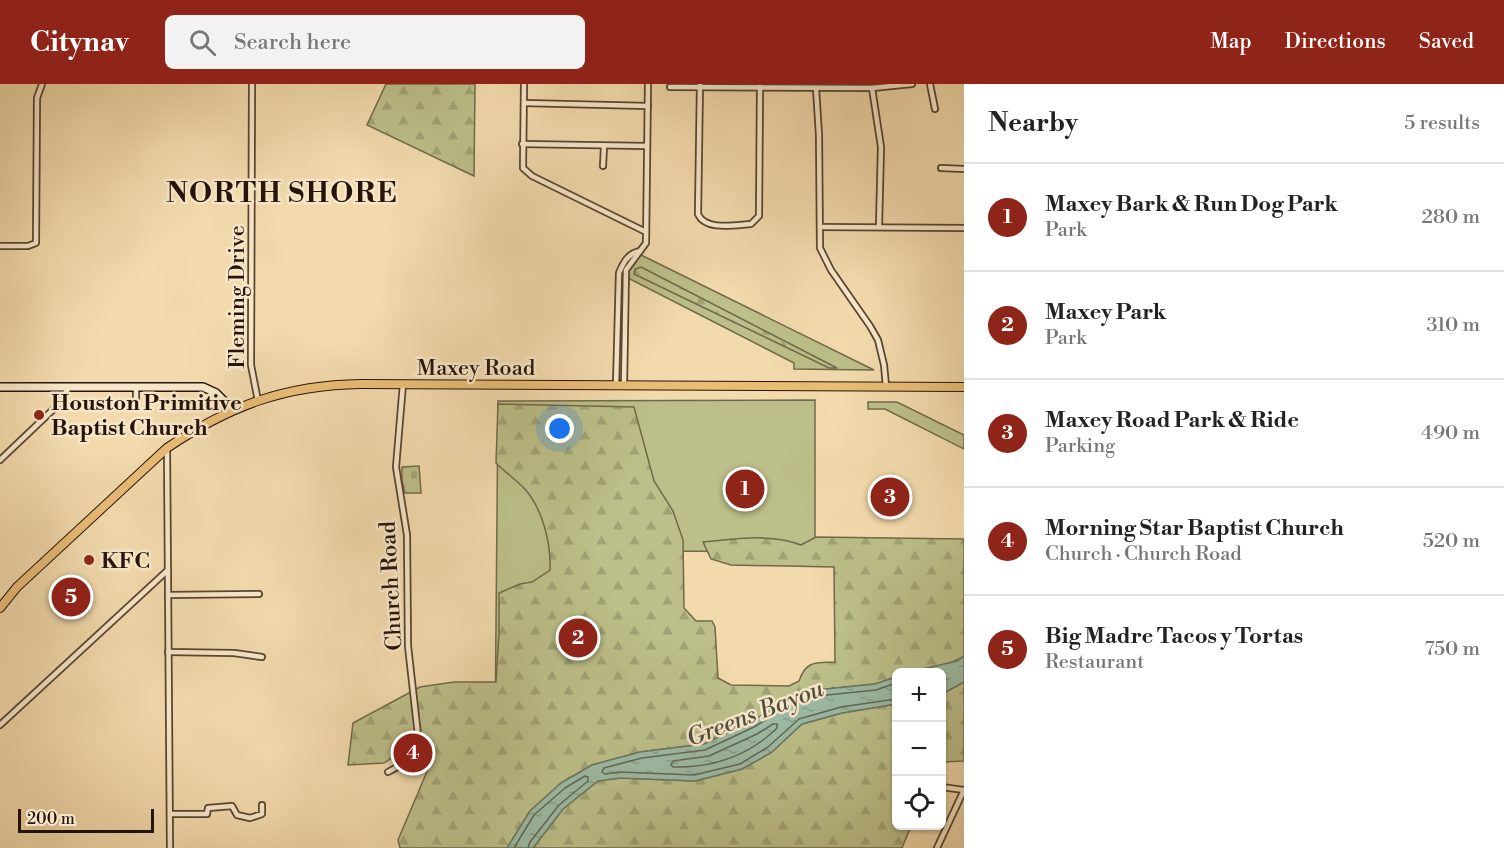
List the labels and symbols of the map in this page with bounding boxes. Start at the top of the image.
district label: NORTH SHORE [166,176,398,211]
street label: Fleming Drive [224,225,251,369]
street label: Maxey Road [417,355,536,382]
place label: Houston Primitive Baptist Church [51,390,242,442]
marker: Houston Primitive Baptist Church [32,408,46,422]
your location [545,414,574,443]
pin: 1 [726,466,764,512]
pin: 3 [870,474,910,520]
street label: Church Road [375,520,408,651]
place label: KFC [101,548,150,575]
marker: KFC [82,553,96,567]
pin: 5 [52,574,90,620]
pin: 2 [558,616,598,660]
water label: Greens Bayou [682,674,829,754]
pin: 4 [394,730,432,776]
scale bar [18,806,154,834]

